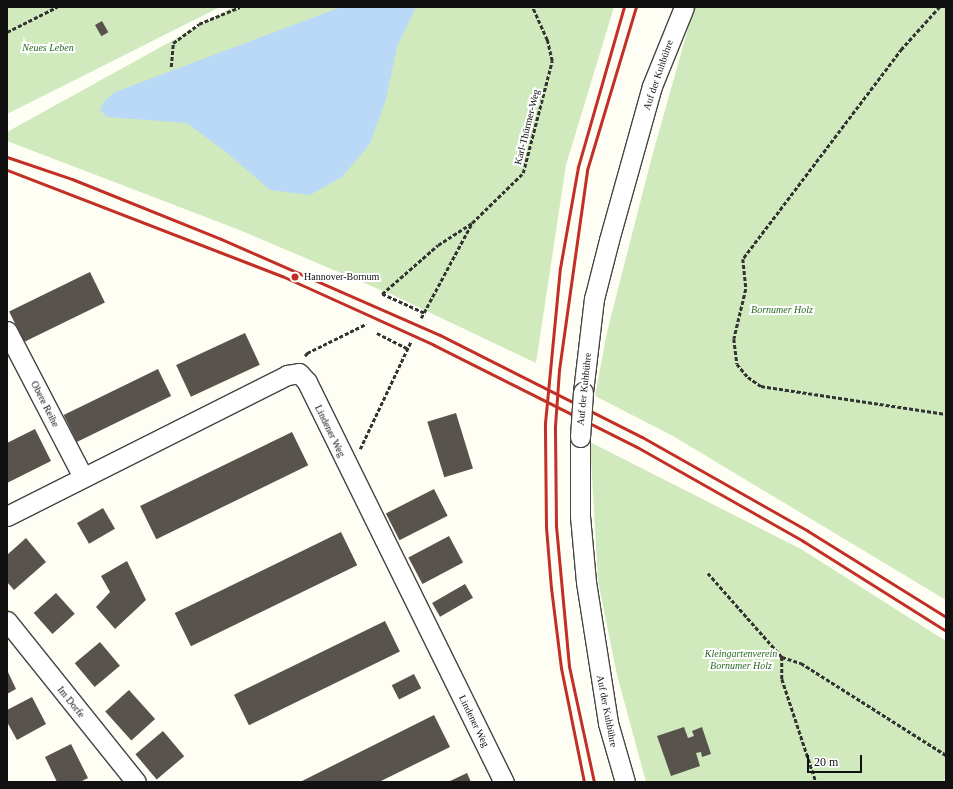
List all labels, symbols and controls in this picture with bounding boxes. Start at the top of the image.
street label: Auf der Kuhbühre [640,38,676,112]
park label: Neues Leben [22,42,74,54]
street label: Karl-Thürmer-Weg [512,88,542,166]
marker: Hannover-Bornum [289,271,301,283]
place label: Hannover-Bornum [304,271,379,283]
park label: Bornumer Holz [751,304,813,316]
street label: Auf der Kuhbühre [574,352,594,426]
street label: Obere Reihe [28,379,62,429]
street label: Lindener Weg [312,403,348,459]
park label: Kleingartenverein Bornumer Holz [705,647,777,670]
street label: Auf der Kuhbühre [594,674,620,748]
street label: Im Dorfe [55,684,87,720]
street label: Lindener Weg [456,693,492,749]
scale bar [809,747,864,773]
text: 20 m [814,755,838,769]

